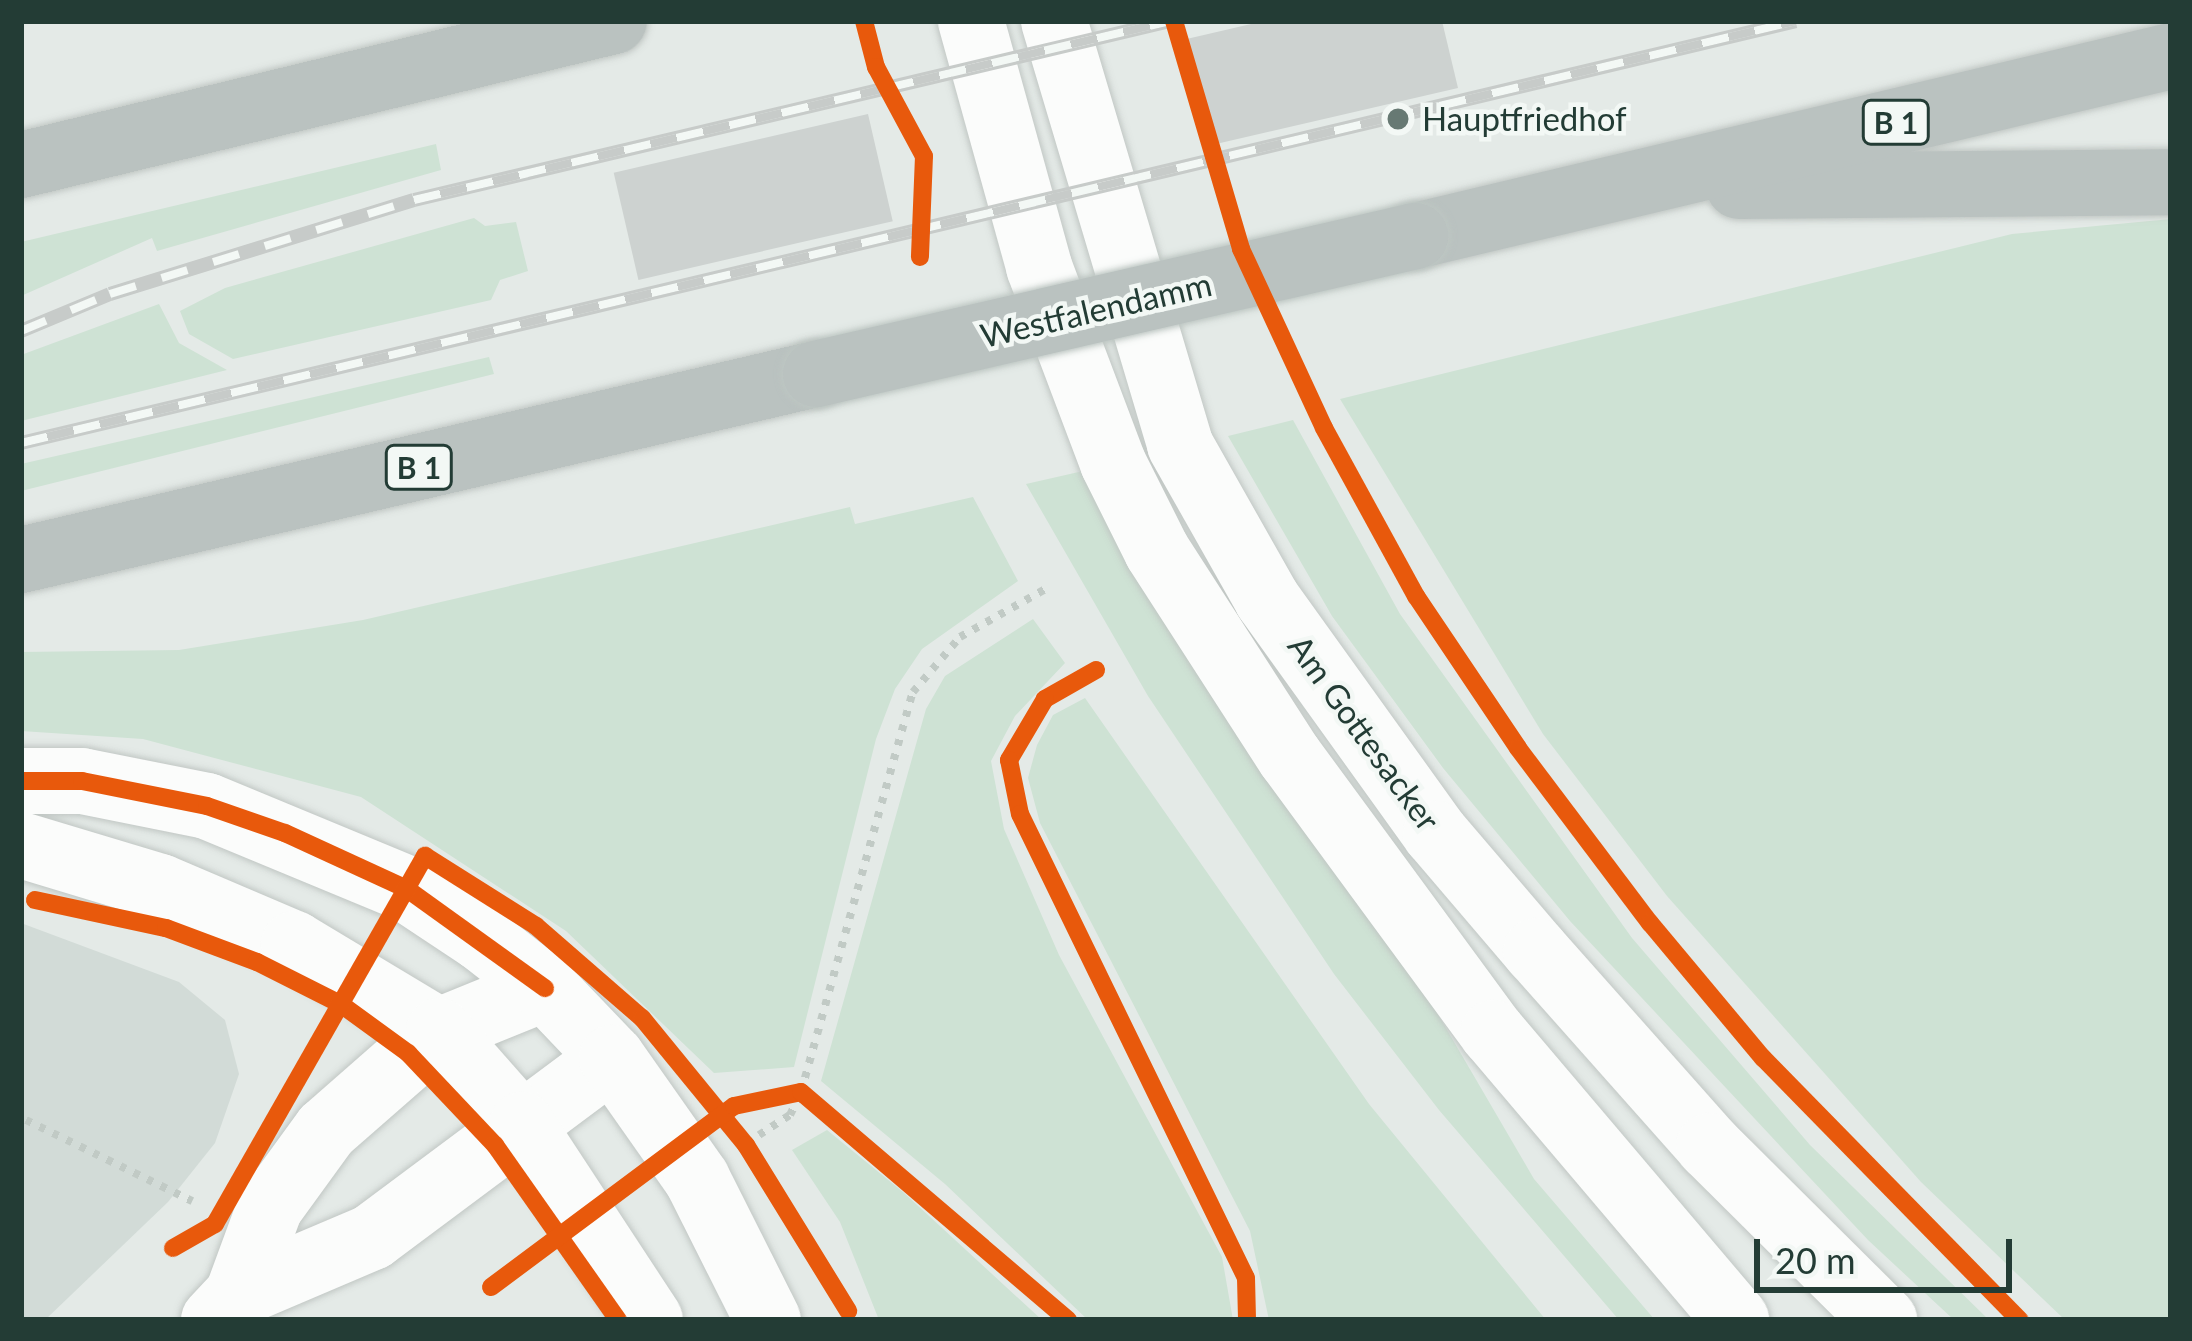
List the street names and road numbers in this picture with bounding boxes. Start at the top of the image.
road number: B 1 [1860,98,1932,146]
street label: Westfalendamm [977,264,1215,356]
road number: B 1 [383,443,455,491]
street label: Am Gottesacker [1280,628,1448,838]

